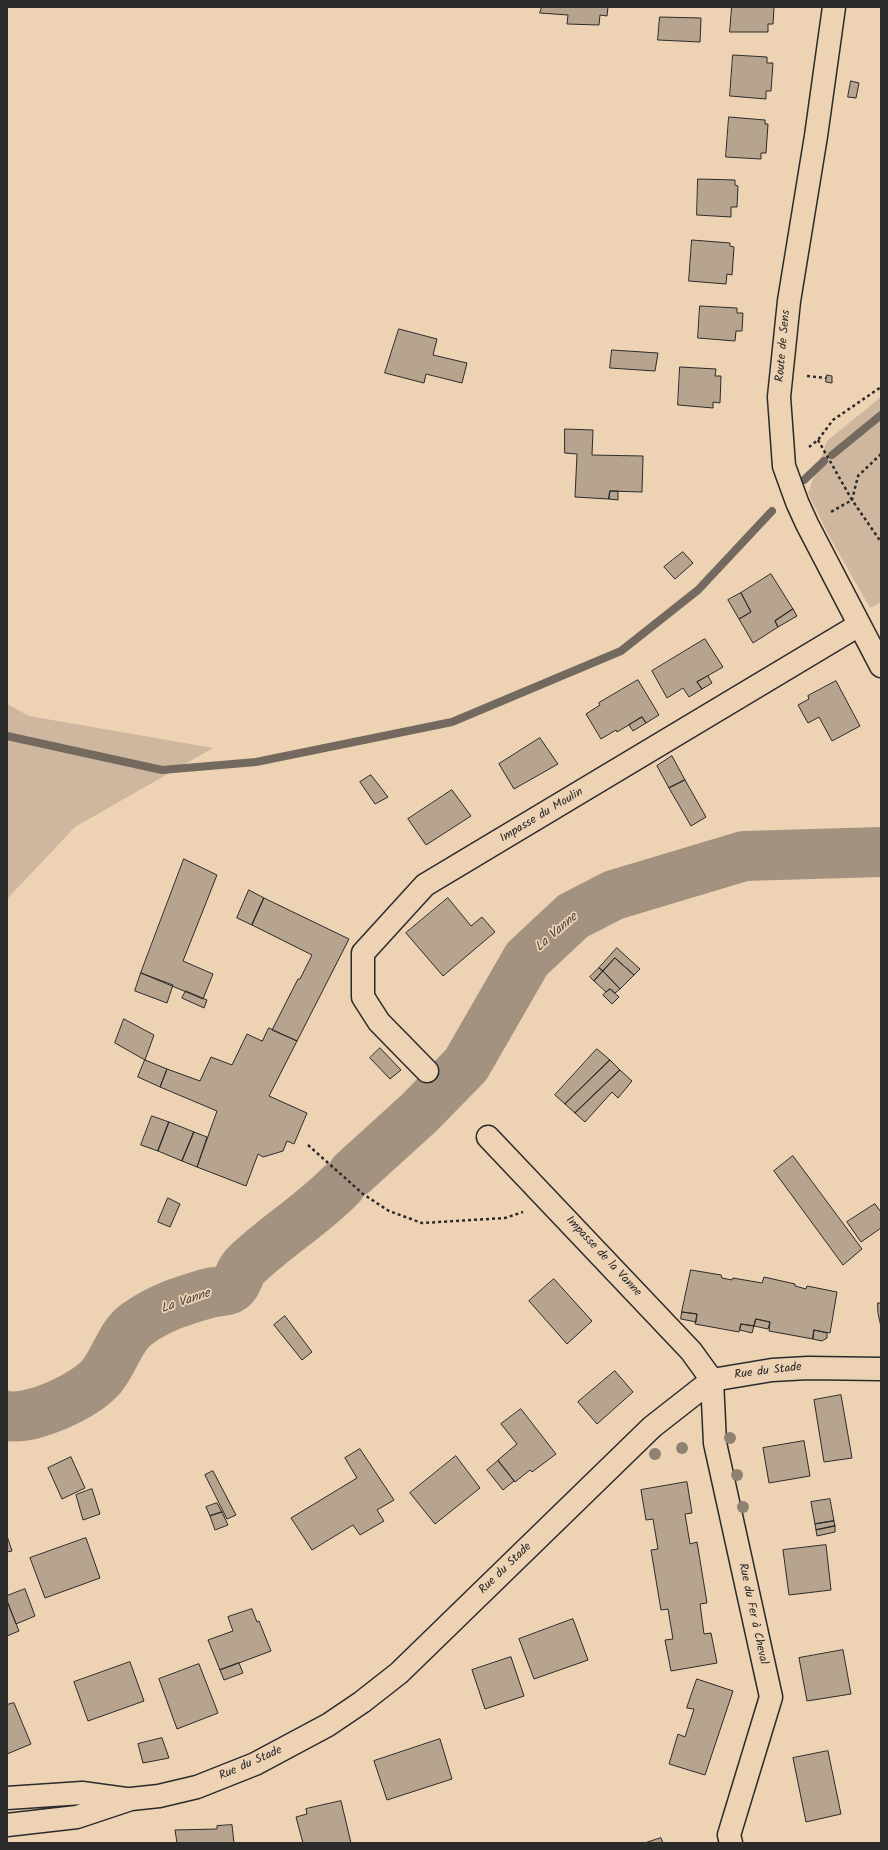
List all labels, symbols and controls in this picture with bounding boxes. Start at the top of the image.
street label: Route de Sens [774,309,794,383]
street label: Impasse du Moulin [498,785,586,847]
water label: La Vanne [533,910,581,956]
street label: Impasse de la Vanne [562,1214,644,1300]
water label: La Vanne [159,1286,213,1318]
street label: Rue du Stade [734,1361,802,1383]
street label: Rue du Stade [477,1540,535,1598]
street label: Rue du Fer à Cheval [734,1562,770,1666]
street label: Rue du Stade [217,1744,285,1784]

